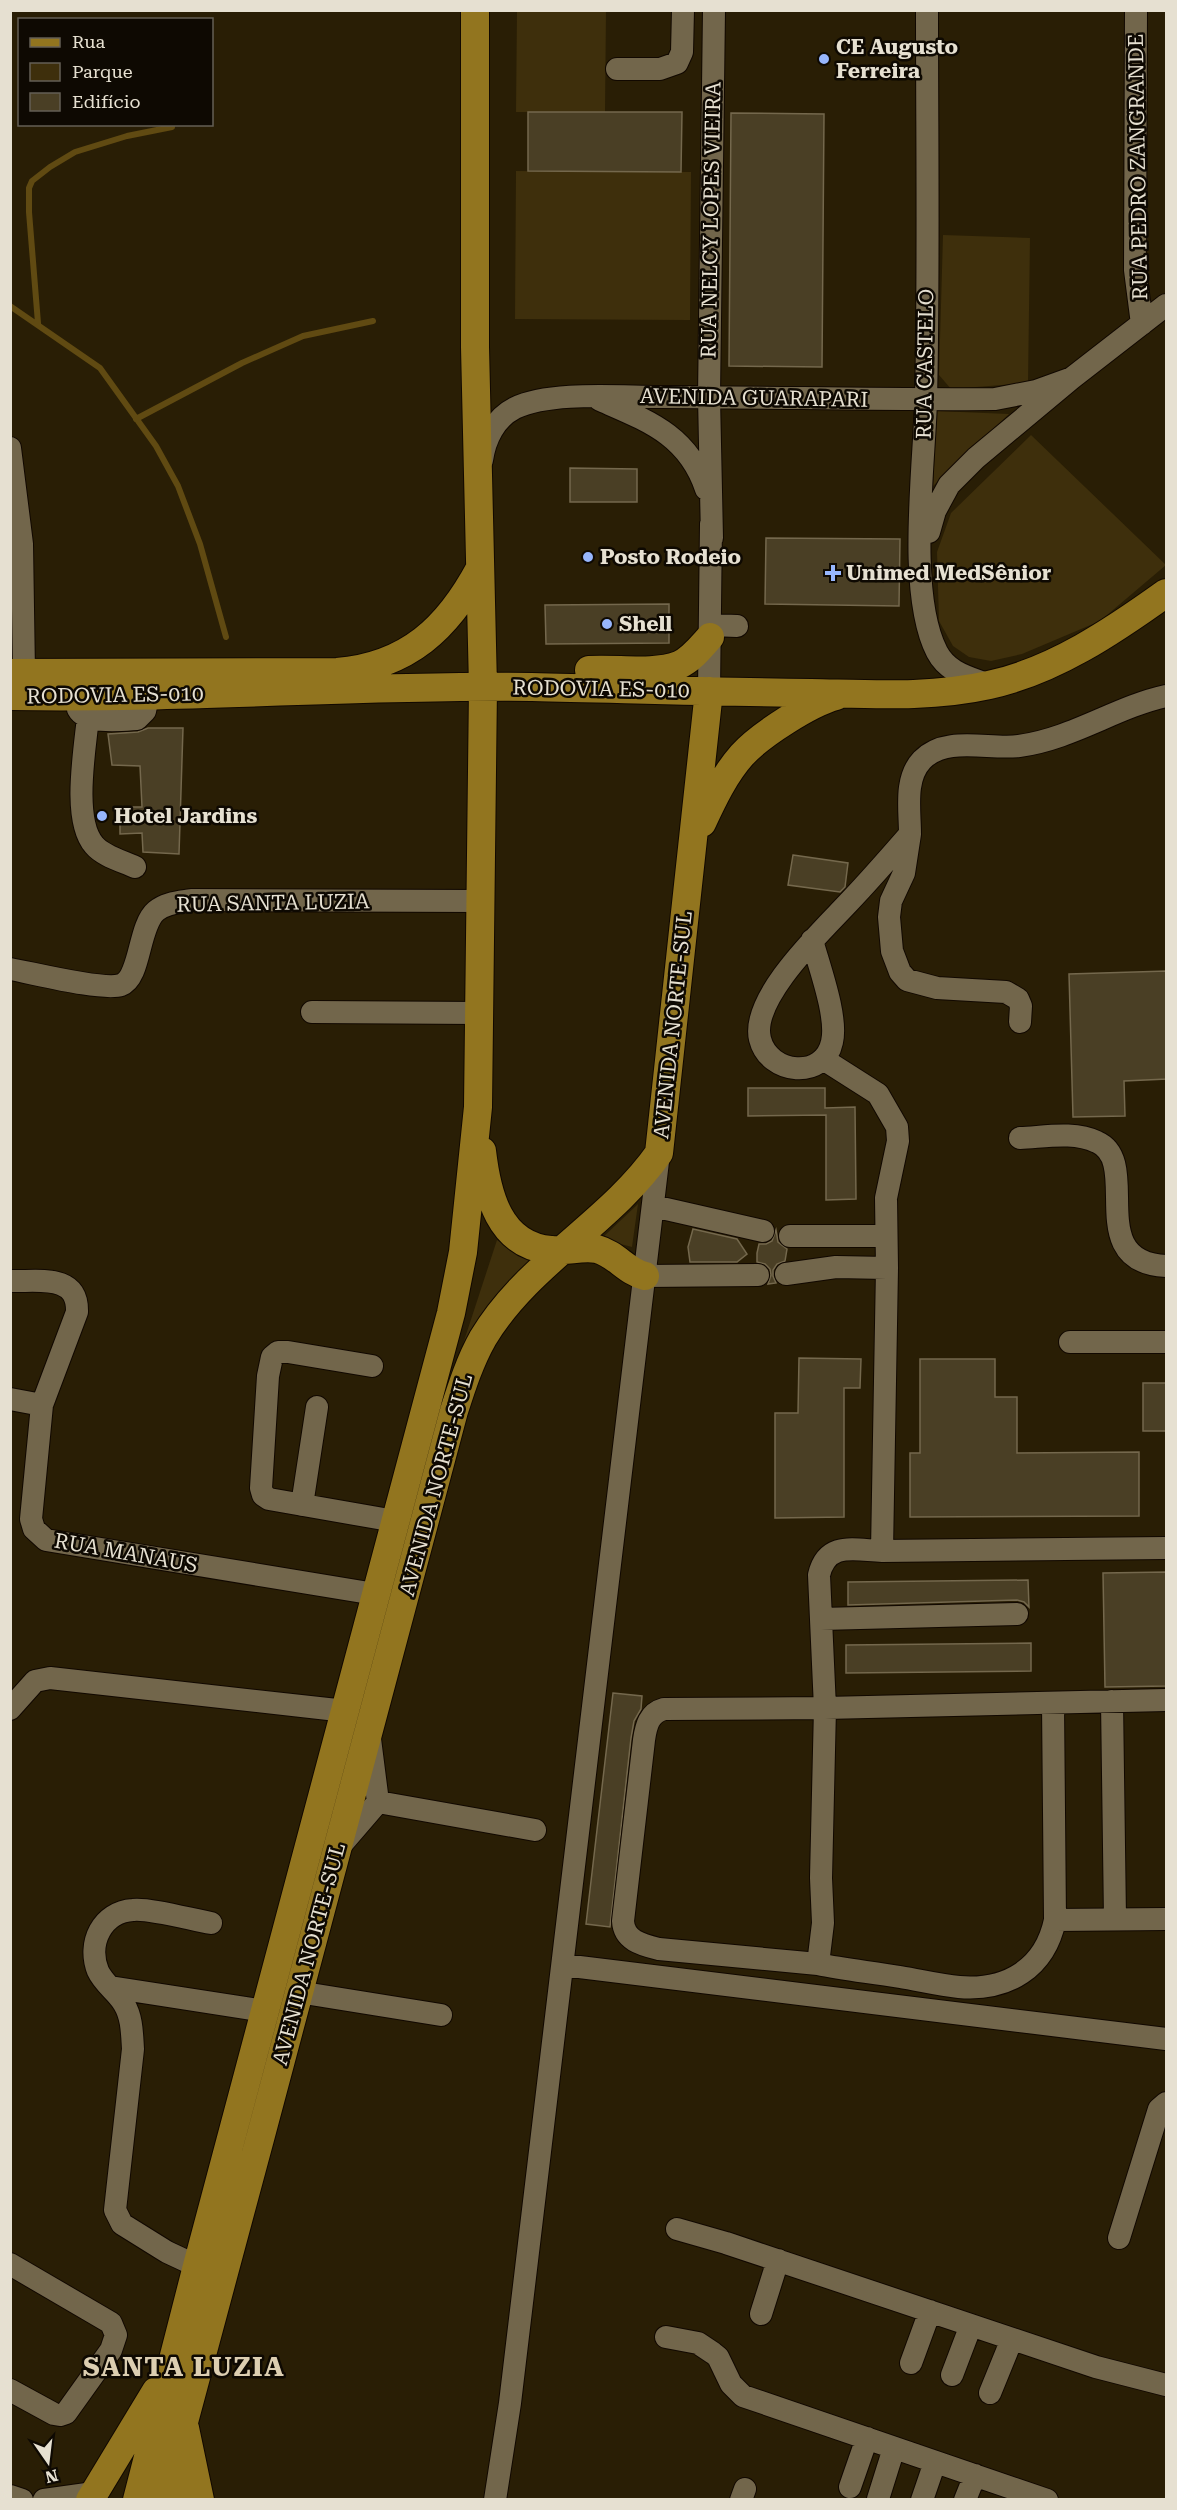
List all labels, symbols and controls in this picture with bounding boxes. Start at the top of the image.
legend [18,18,213,126]
text: Rua [72,31,105,52]
street label: RUA PEDRO ZANGRANDE [1124,34,1152,300]
place label: CE Augusto Ferreira [836,35,958,83]
marker: CE Augusto Ferreira [817,52,831,66]
text: Parque [72,61,133,82]
street label: RUA NELCY LOPES VIEIRA [697,81,725,359]
text: Edifício [72,91,140,112]
street label: RUA CASTELO [912,289,938,439]
street label: AVENIDA GUARAPARI [640,384,868,412]
place label: Posto Rodeio [600,545,741,569]
marker: Posto Rodeio [581,550,595,564]
place label: Unimed MedSênior [846,561,1052,585]
marker: Unimed MedSênior [824,564,842,582]
place label: Shell [619,612,672,636]
marker: Shell [600,617,614,631]
street label: RODOVIA ES-010 [512,675,690,703]
street label: RODOVIA ES-010 [26,681,204,709]
place label: Hotel Jardins [114,804,257,828]
marker: Hotel Jardins [95,809,109,823]
street label: RUA SANTA LUZIA [176,889,370,917]
street label: AVENIDA NORTE-SUL [649,910,697,1140]
street label: AVENIDA NORTE-SUL [395,1371,477,1599]
street label: RUA MANAUS [52,1529,200,1577]
street label: AVENIDA NORTE-SUL [268,1840,350,2068]
district label: SANTA LUZIA [83,2351,285,2383]
north arrow [18,2432,78,2492]
text: N [43,2465,60,2487]

